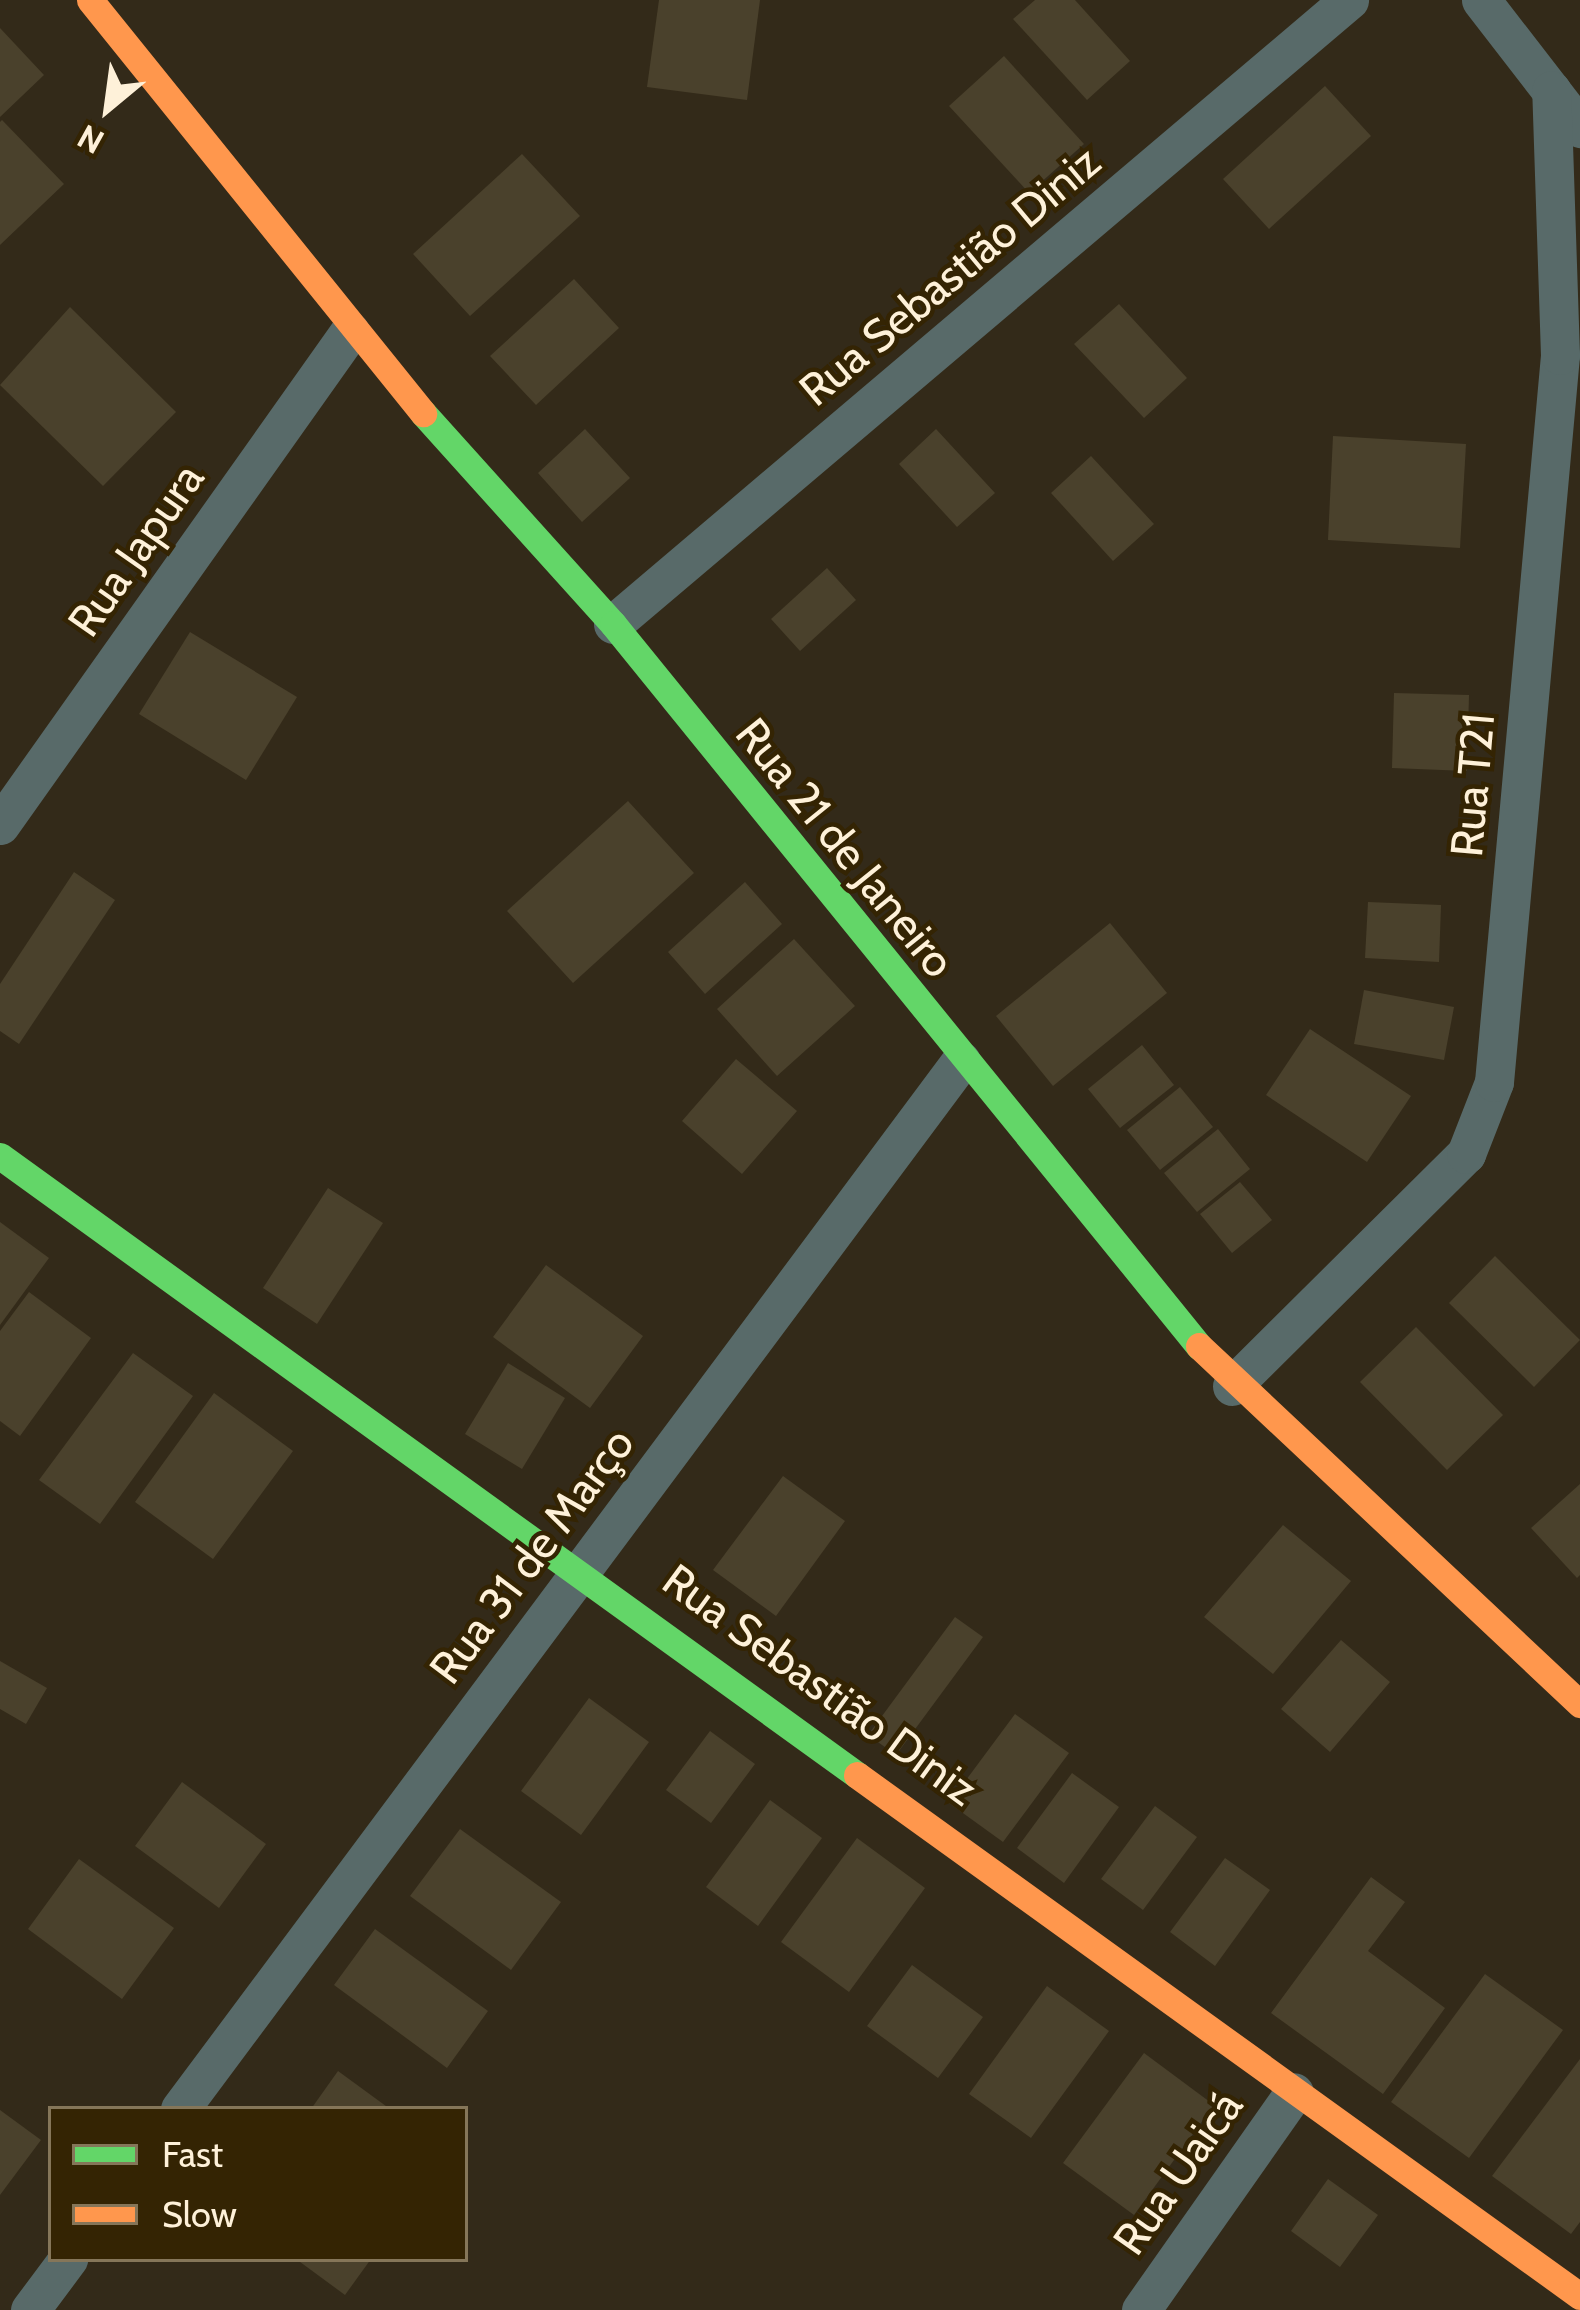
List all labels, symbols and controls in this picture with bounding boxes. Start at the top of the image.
north arrow [48,48,168,168]
text: N [71,116,110,163]
street label: Rua Sebastião Diniz [789,135,1111,417]
street label: Rua Japura [57,453,215,647]
street label: Rua 21 de Janeiro [724,708,966,988]
street label: Rua T21 [1440,711,1506,859]
street label: Rua 31 de Março [418,1418,646,1694]
street label: Rua Sebastião Diniz [652,1553,988,1817]
street label: Rua Uaicá [1102,2081,1254,2265]
legend [48,2106,468,2262]
text: Fast [162,2132,223,2176]
text: Slow [162,2192,237,2236]

